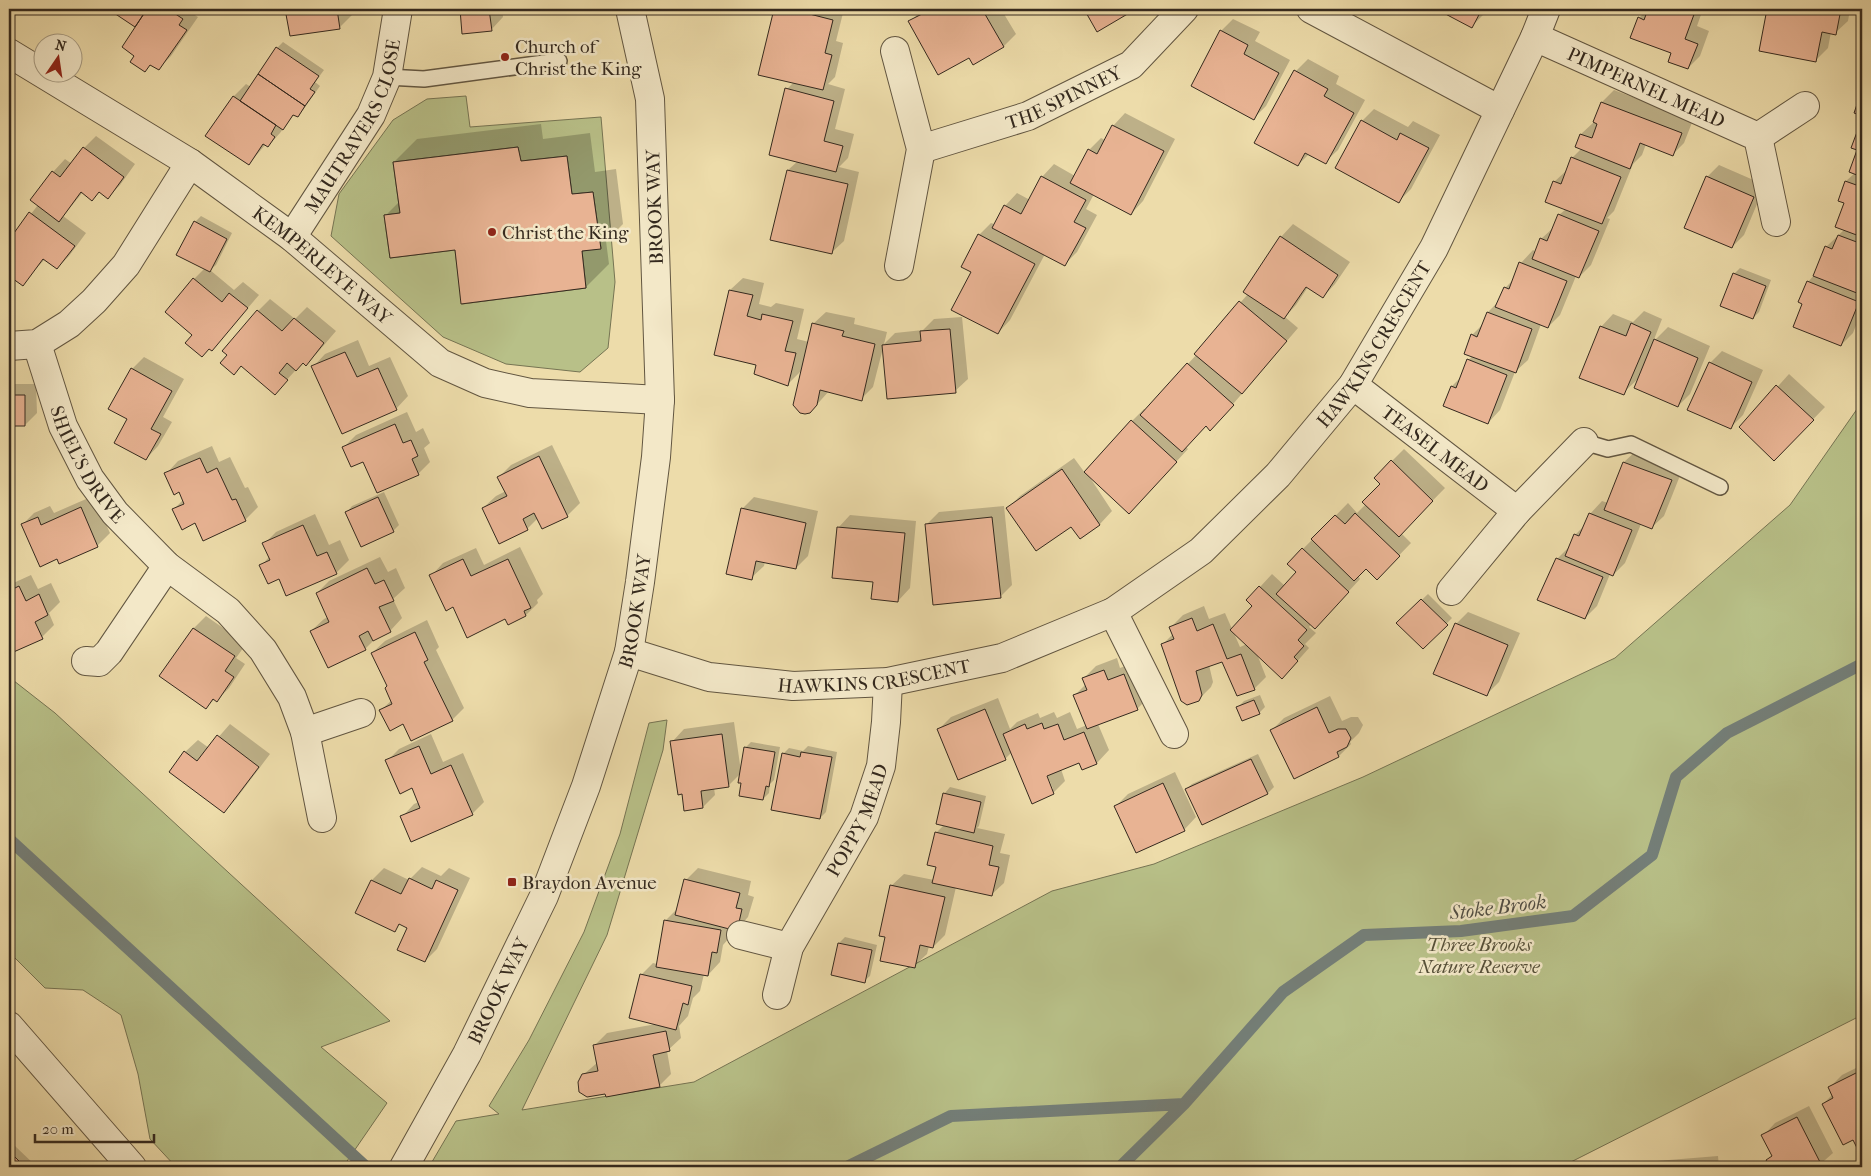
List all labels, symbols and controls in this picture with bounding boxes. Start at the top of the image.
north arrow [32,32,82,82]
text: N [54,36,68,55]
place label: Church of Christ the King [515,36,642,80]
street label: MAUTRAVERS CLOSE [300,37,405,218]
street label: PIMPERNEL MEAD [1564,43,1728,133]
marker: Church of Christ the King [499,51,511,63]
street label: THE SPINNEY [1003,61,1126,134]
street label: BROOK WAY [642,148,668,265]
street label: KEMPERLEYE WAY [248,202,397,330]
place label: Christ the King [502,222,629,244]
marker: Christ the King [486,226,498,238]
street label: HAWKINS CRESCENT [1312,257,1436,432]
street label: TEASEL MEAD [1377,401,1493,497]
street label: SHIEL'S DRIVE [45,403,129,528]
street label: BROOK WAY [614,552,656,671]
street label: HAWKINS CRESCENT [777,655,972,698]
street label: POPPY MEAD [822,761,893,881]
place label: Braydon Avenue [522,872,657,894]
marker: Braydon Avenue [506,876,518,888]
water label: Stoke Brook [1447,890,1548,925]
street label: BROOK WAY [464,933,534,1048]
park label: Three Brooks Nature Reserve [1417,934,1541,978]
scale bar [35,1111,154,1143]
text: 20 m [42,1120,74,1138]

